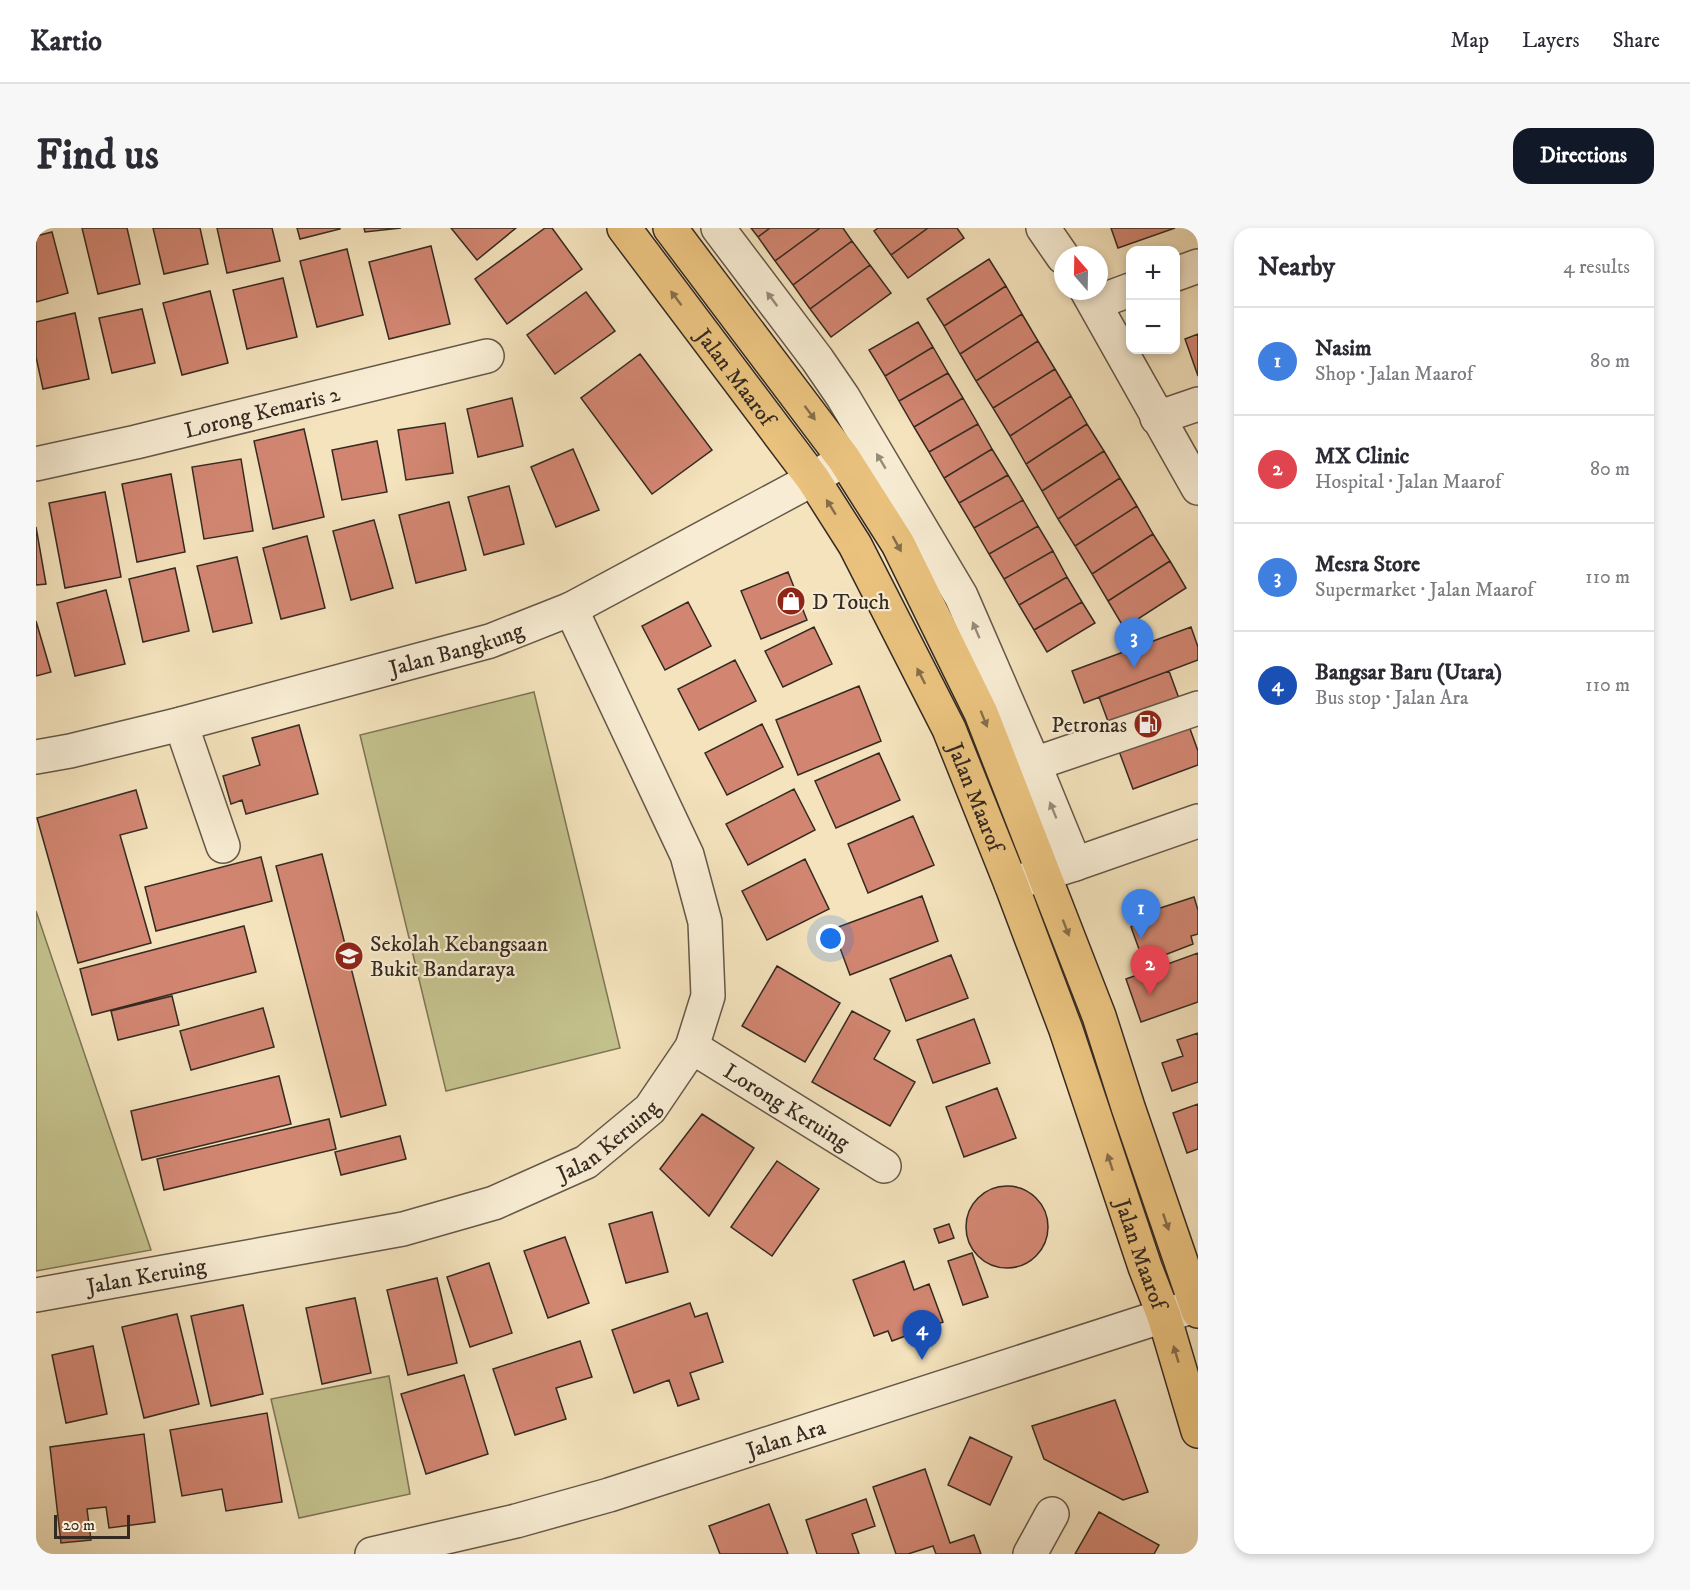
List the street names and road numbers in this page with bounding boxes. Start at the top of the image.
street label: Jalan Maarof [688,322,782,435]
street label: Lorong Kemaris 2 [182,380,343,445]
street label: Jalan Bangkung [384,617,528,683]
street label: Jalan Maarof [940,737,1010,859]
street label: Lorong Keruing [718,1058,855,1157]
street label: Jalan Keruing [551,1096,667,1189]
street label: Jalan Maarof [1108,1194,1173,1317]
street label: Jalan Keruing [83,1253,209,1301]
street label: Jalan Ara [741,1414,830,1465]

